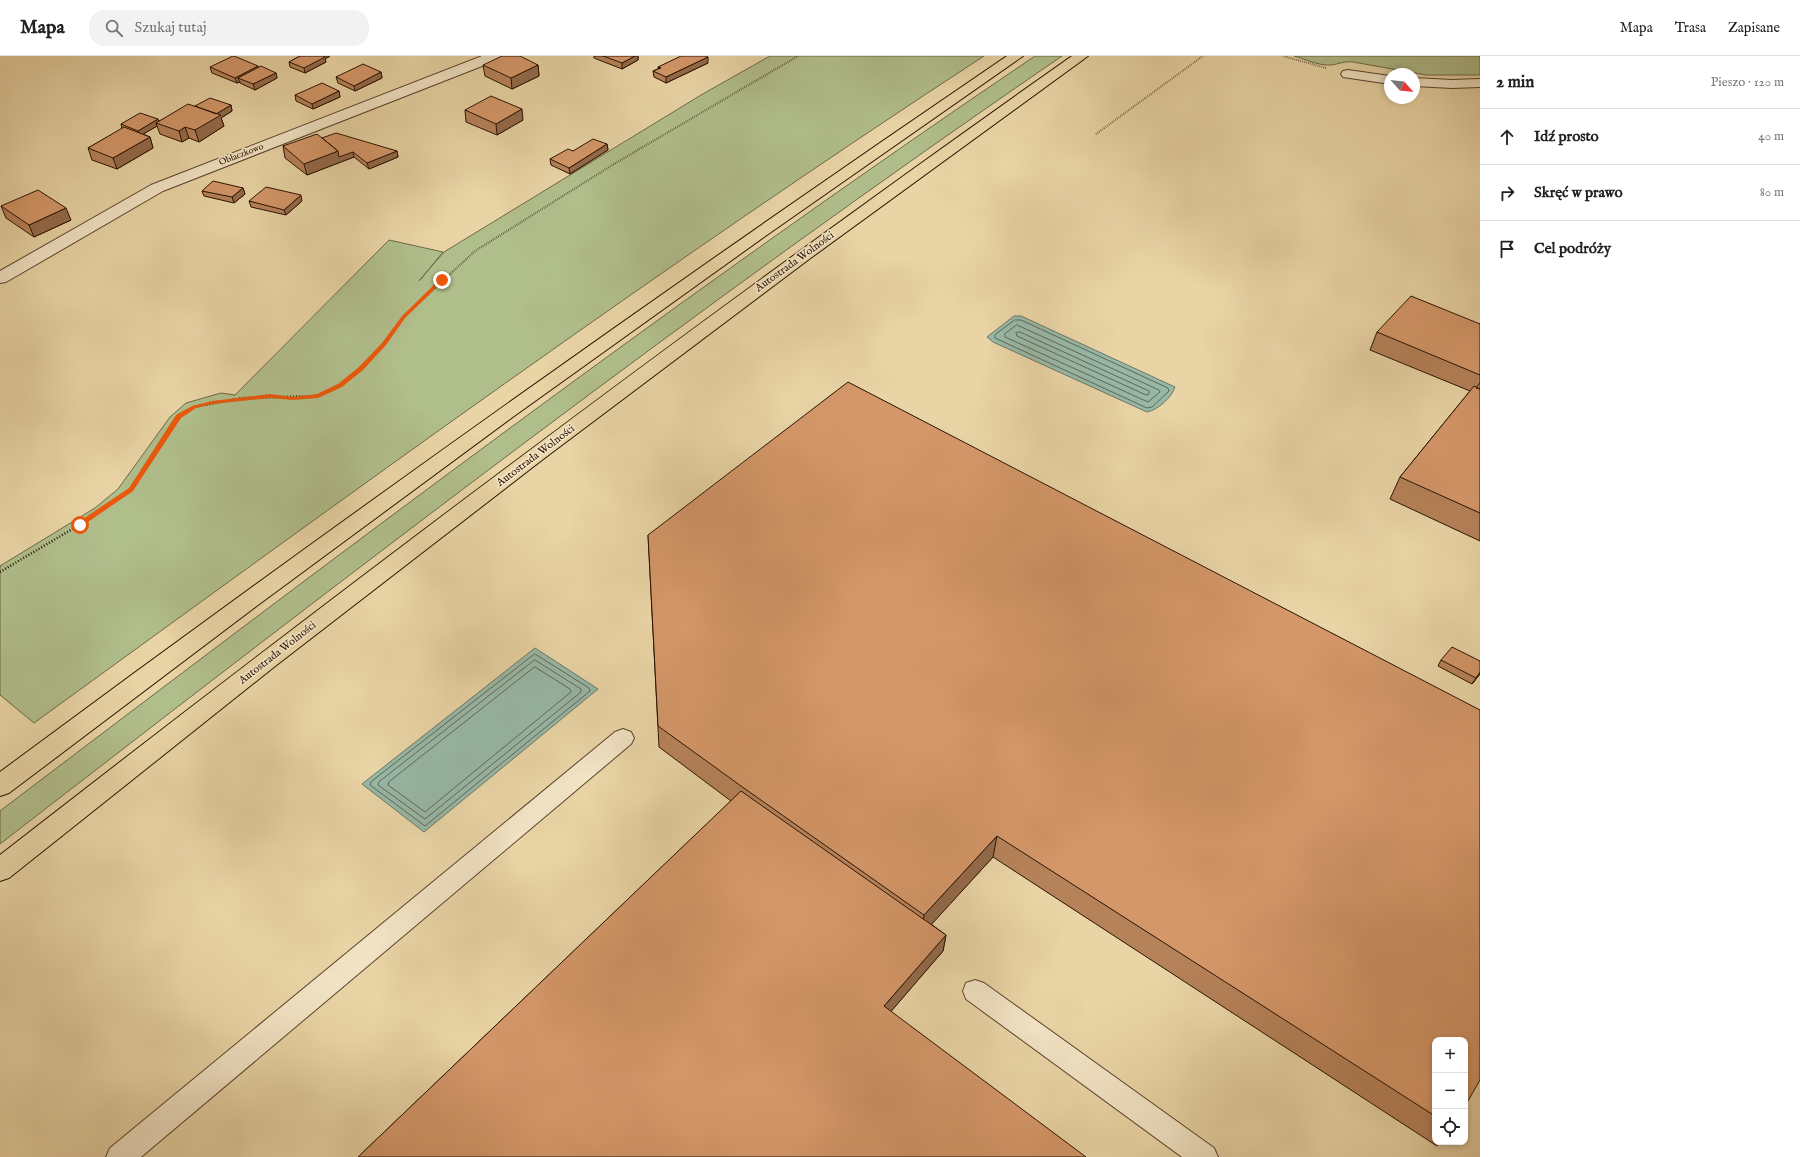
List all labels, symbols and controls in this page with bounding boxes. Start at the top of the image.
search box [89,10,369,46]
text: Mapa [20,16,65,40]
icon: search [103,17,125,39]
text: Szukaj tutaj [135,18,206,37]
text: Mapa [1620,19,1653,37]
text: Trasa [1675,19,1706,37]
text: Zapisane [1728,19,1780,37]
north arrow [1384,68,1420,104]
text: 2 min [1496,72,1534,93]
text: Pieszo · 120 m [1711,74,1784,91]
icon: ahead [1496,126,1518,148]
text: Idź prosto [1534,127,1599,146]
text: 40 m [1758,128,1784,145]
street label: Obłaczkowo [217,141,265,168]
icon: right [1496,182,1518,204]
text: Skręć w prawo [1534,183,1623,202]
text: 80 m [1760,184,1784,201]
street label: Autostrada Wolności [751,228,837,296]
icon: arrive [1496,238,1518,260]
text: Cel podróży [1534,239,1611,258]
route end [433,271,451,289]
street label: Autostrada Wolności [493,422,578,490]
route start [71,516,89,534]
street label: Autostrada Wolności [235,618,319,688]
map controls [1432,1037,1468,1145]
button: + [1432,1037,1468,1073]
button: − [1432,1073,1468,1109]
button: locate [1432,1109,1468,1145]

